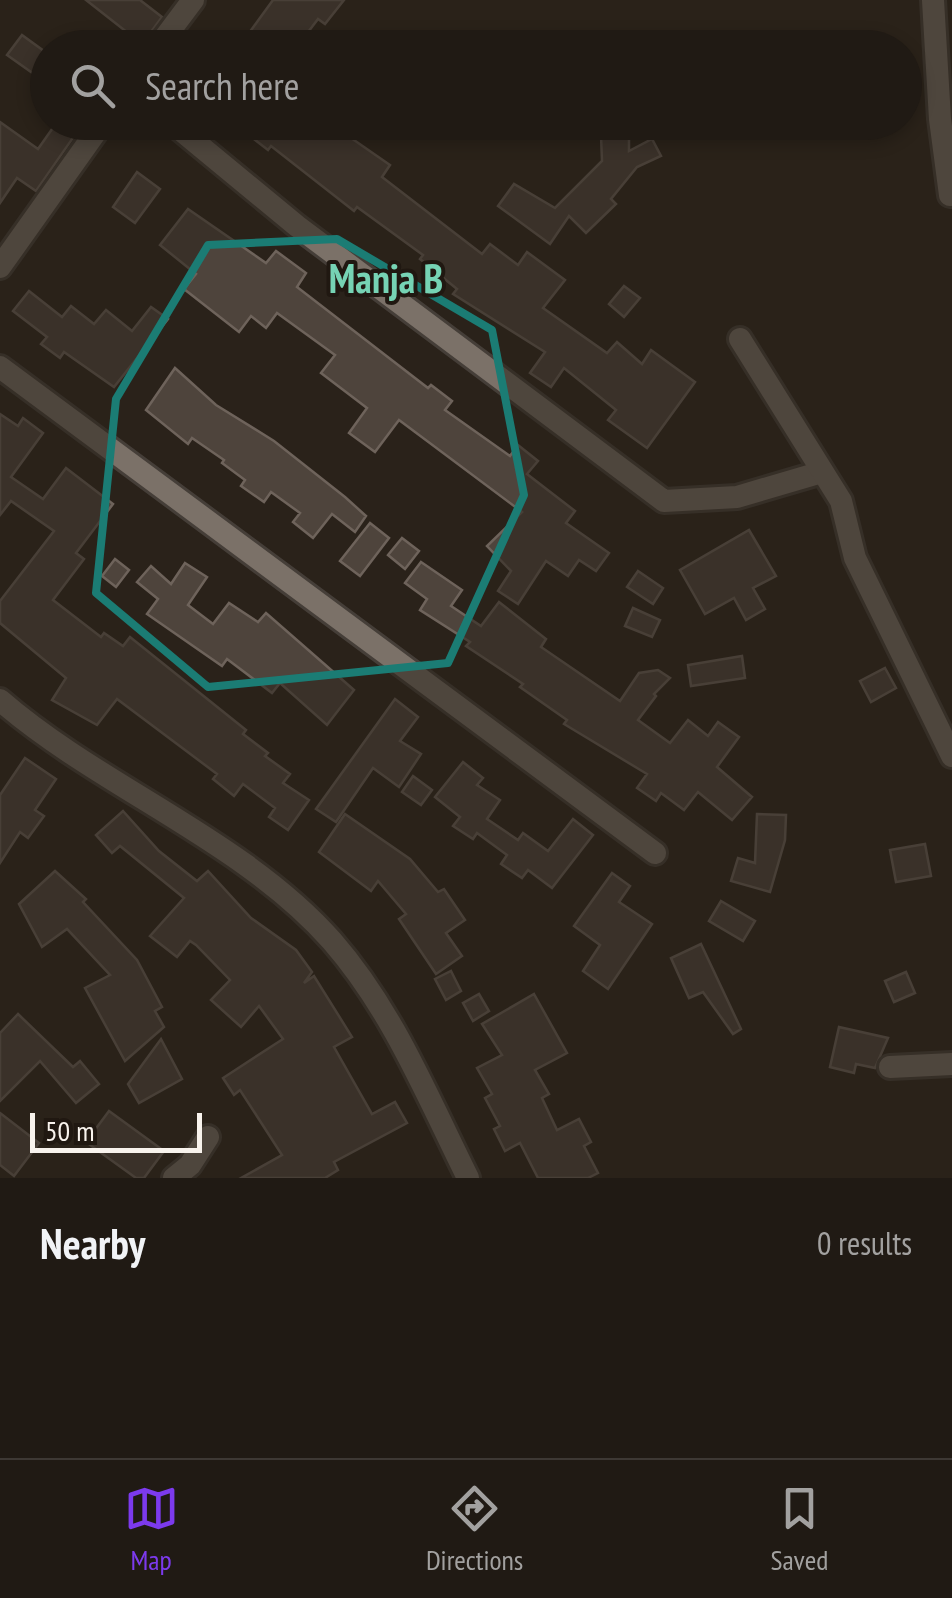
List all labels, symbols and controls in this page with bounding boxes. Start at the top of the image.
search box [30,30,922,140]
icon: search [65,58,120,113]
text: Search here [145,61,299,110]
district label: Manja B [329,252,443,304]
scale bar [30,1108,202,1152]
text: 50 m [45,1112,94,1149]
text: Nearby [40,1216,145,1271]
text: 0 results [817,1222,912,1264]
tab: Map [124,1481,179,1578]
tab: Directions [426,1481,523,1578]
tab: Saved [771,1481,828,1578]

